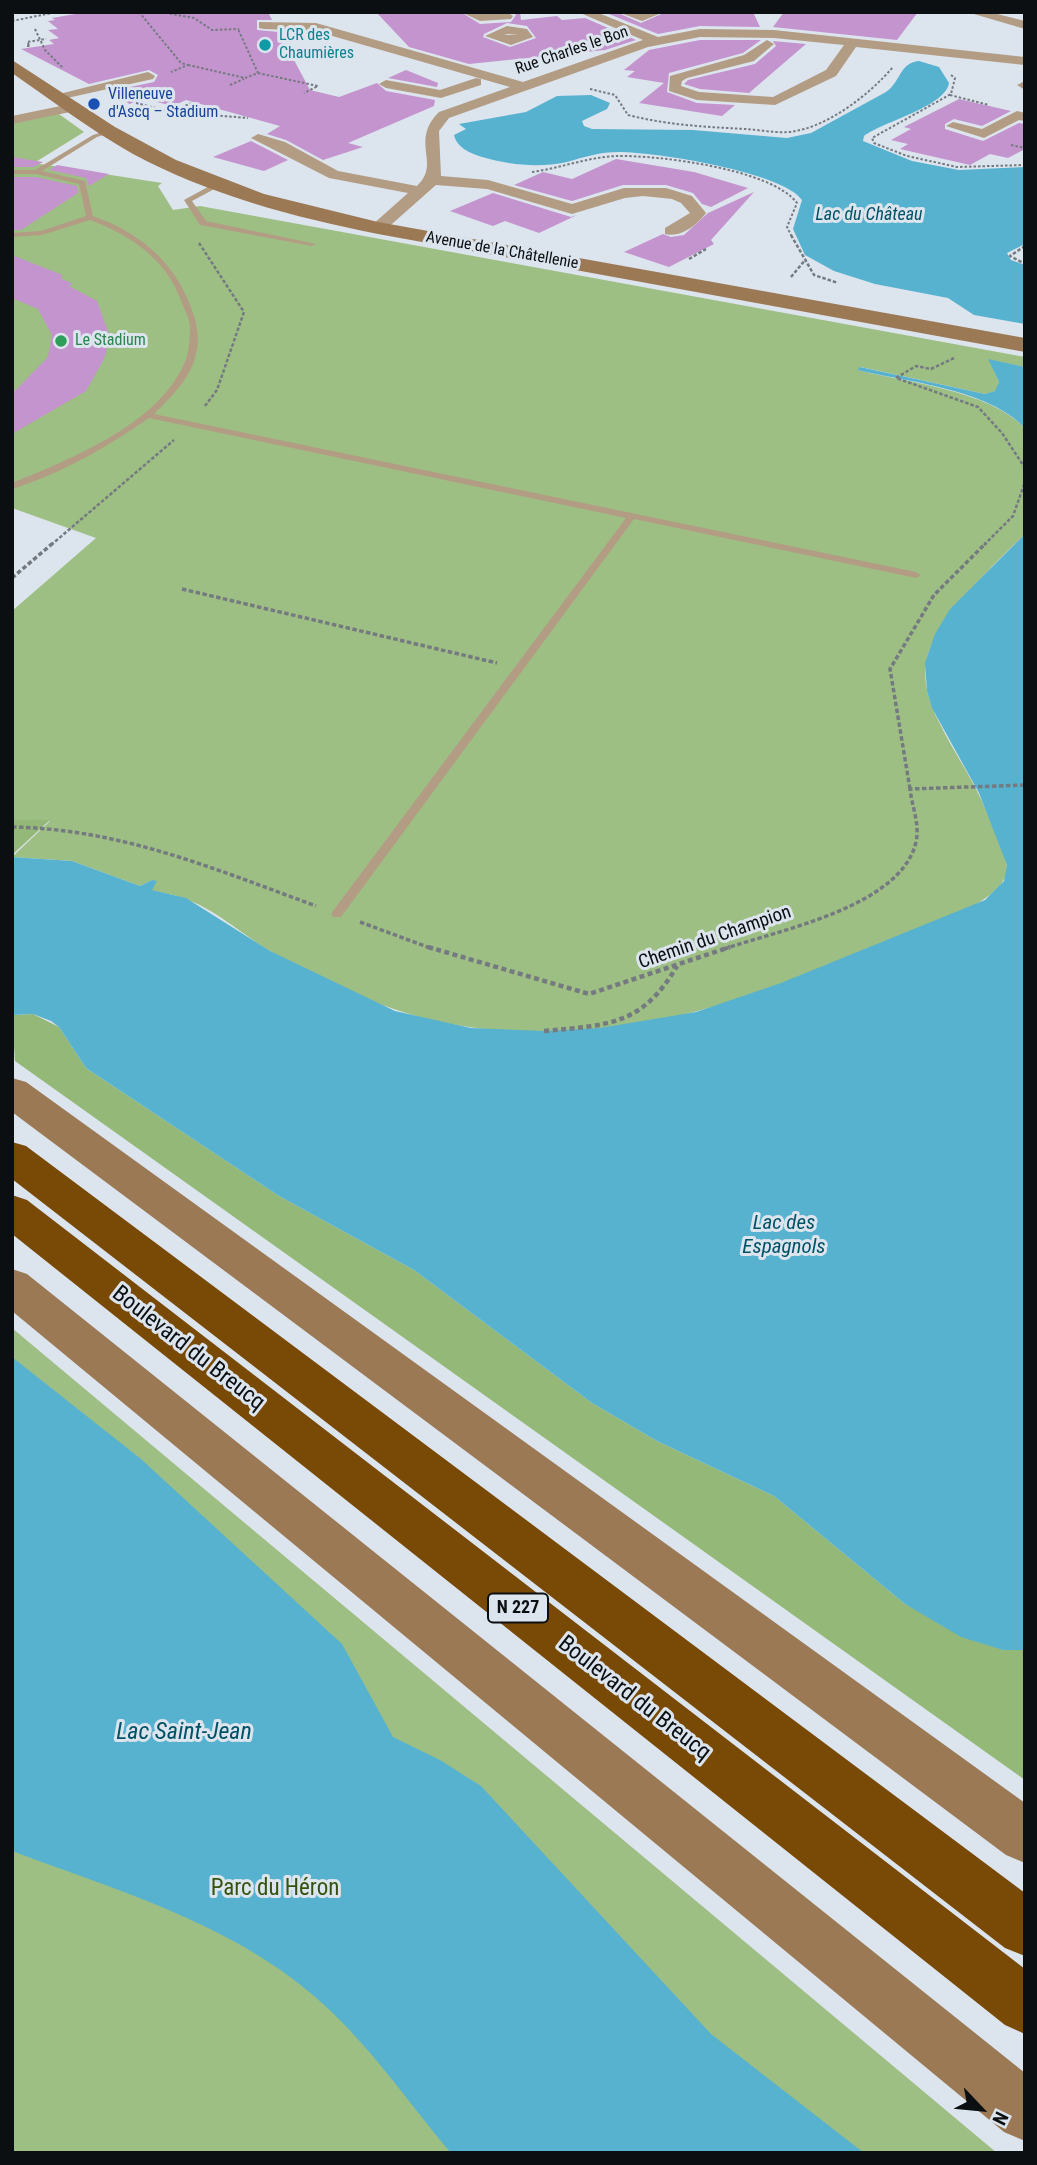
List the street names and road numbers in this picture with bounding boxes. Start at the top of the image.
street label: Rue Charles le Bon [513,23,631,79]
street label: Avenue de la Châtellenie [424,228,580,274]
street label: Chemin du Champion [636,901,794,975]
street label: Boulevard du Breucq [106,1281,270,1417]
road number: N 227 [488,1594,548,1623]
street label: Boulevard du Breucq [552,1631,716,1767]

